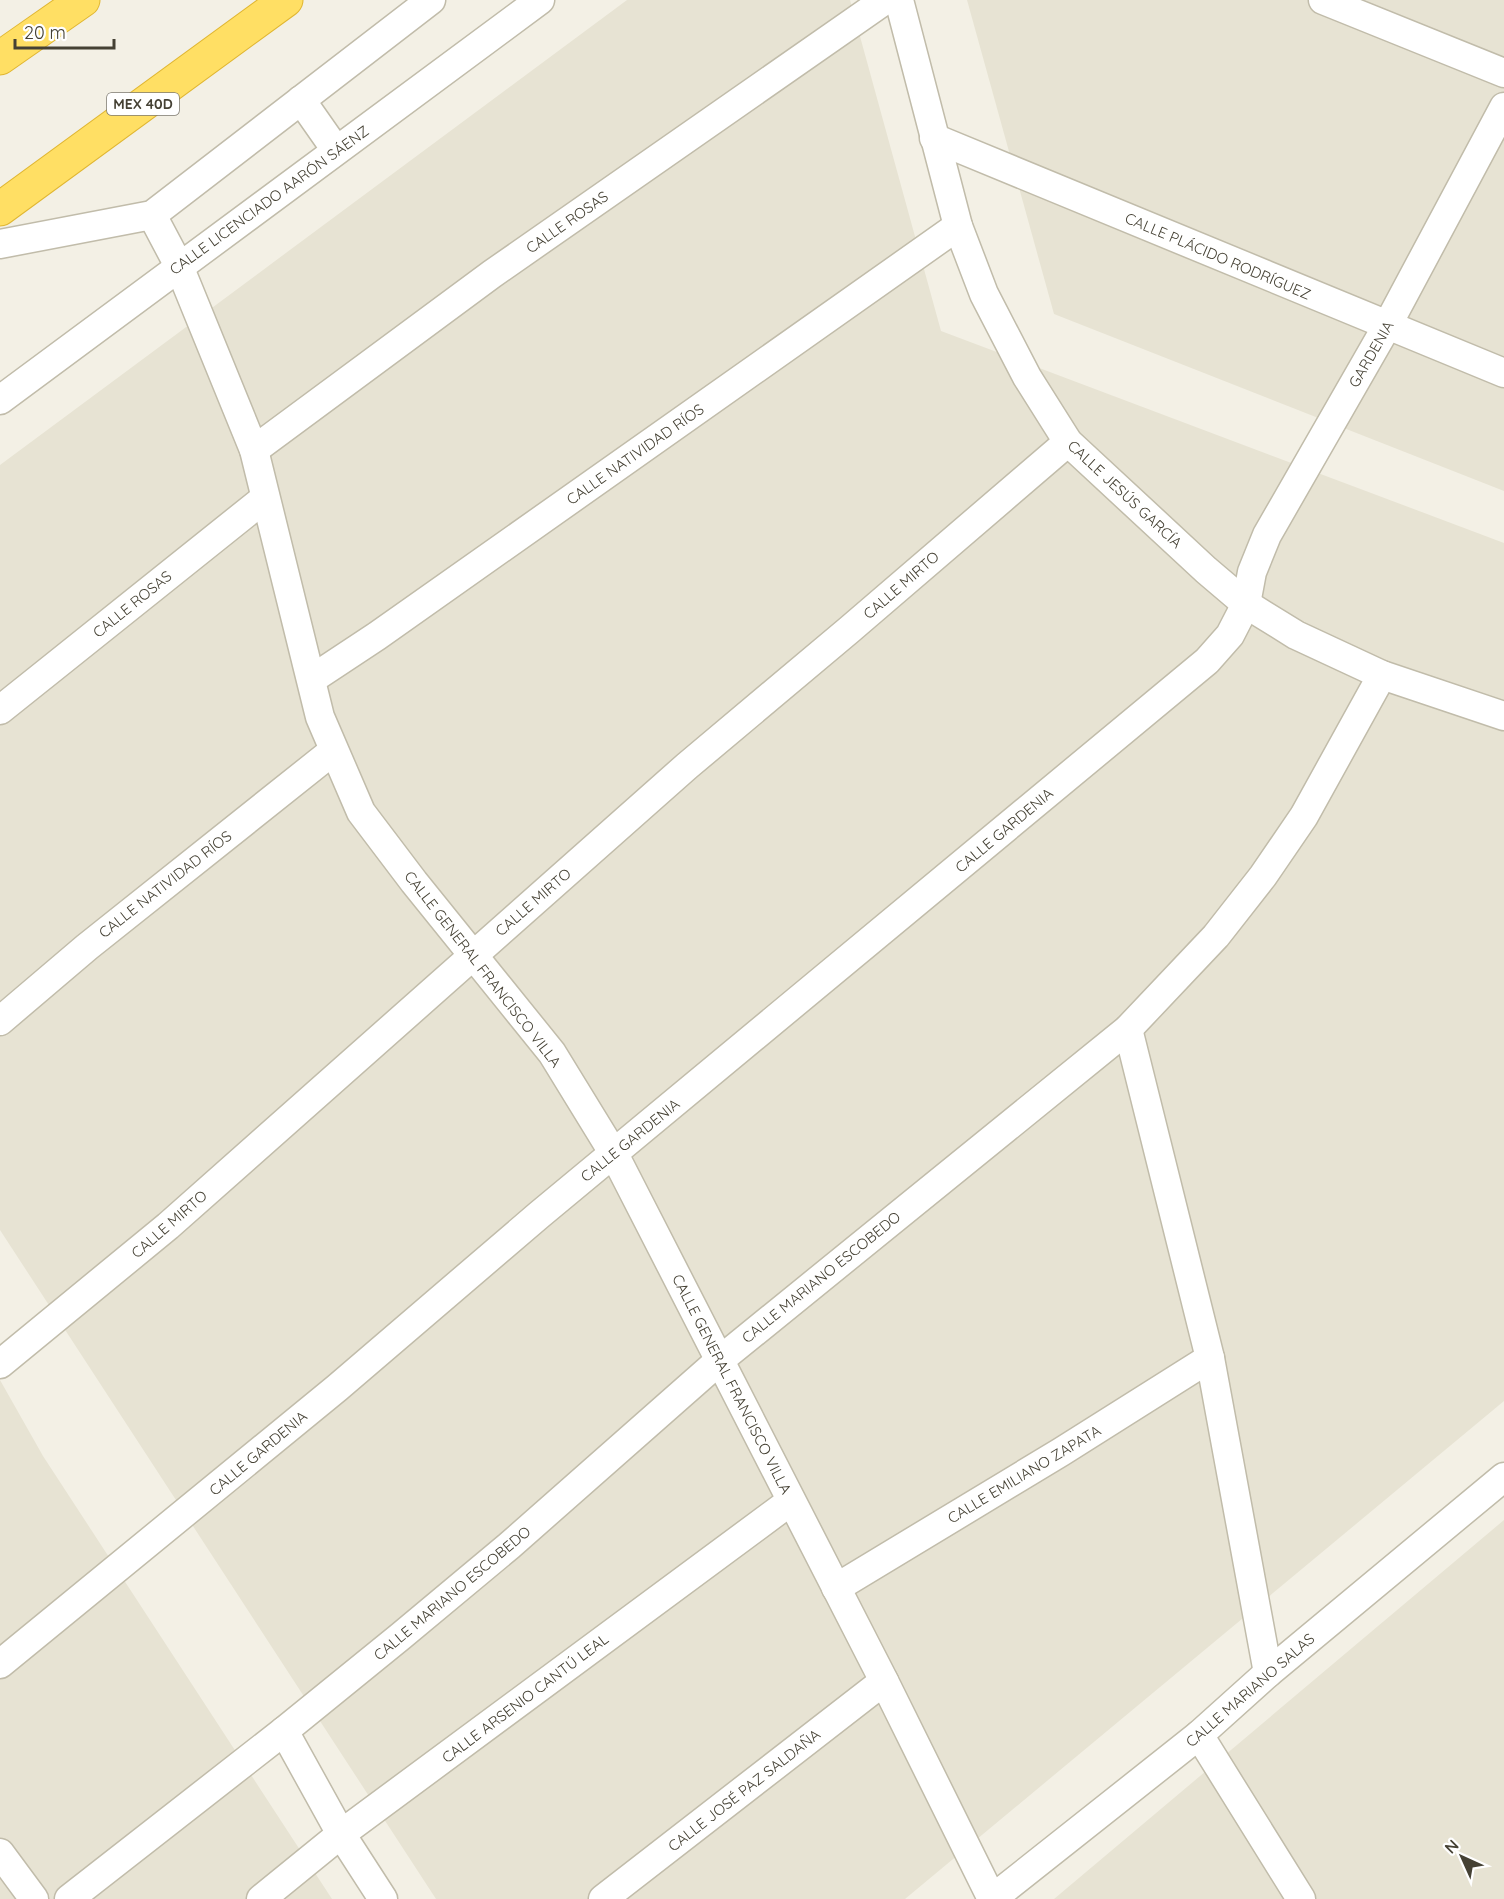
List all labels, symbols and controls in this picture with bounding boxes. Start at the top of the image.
scale bar [15,12,114,50]
text: 20 m [24,21,66,44]
road number: MEX 40D [107,93,179,115]
street label: CALLE LICENCIADO AARÓN SÁENZ [166,121,372,279]
street label: CALLE ROSAS [522,187,612,257]
street label: CALLE PLÁCIDO RODRÍGUEZ [1122,208,1314,304]
street label: GARDENIA [1344,317,1398,391]
street label: CALLE NATIVIDAD RÍOS [563,399,707,509]
street label: CALLE JESÚS GARCÍA [1064,436,1187,552]
street label: CALLE MIRTO [859,547,943,623]
street label: CALLE ROSAS [89,566,175,642]
street label: CALLE GARDENIA [951,783,1057,876]
street label: CALLE NATIVIDAD RÍOS [95,826,235,942]
street label: CALLE MIRTO [491,864,575,940]
street label: CALLE GENERAL FRANCISCO VILLA [400,867,566,1071]
street label: CALLE GARDENIA [577,1094,684,1186]
street label: CALLE MIRTO [127,1186,211,1262]
street label: CALLE MARIANO ESCOBEDO [738,1207,904,1347]
street label: CALLE GENERAL FRANCISCO VILLA [668,1271,796,1497]
street label: CALLE GARDENIA [205,1406,311,1499]
street label: CALLE EMILIANO ZAPATA [944,1421,1104,1527]
street label: CALLE MARIANO ESCOBEDO [370,1522,534,1664]
street label: CALLE ARSENIO CANTÚ LEAL [438,1629,612,1767]
street label: CALLE MARIANO SALAS [1182,1629,1318,1751]
street label: CALLE JOSÉ PAZ SALDAÑA [664,1724,824,1855]
north arrow [1432,1827,1492,1887]
text: N [1440,1835,1463,1858]

